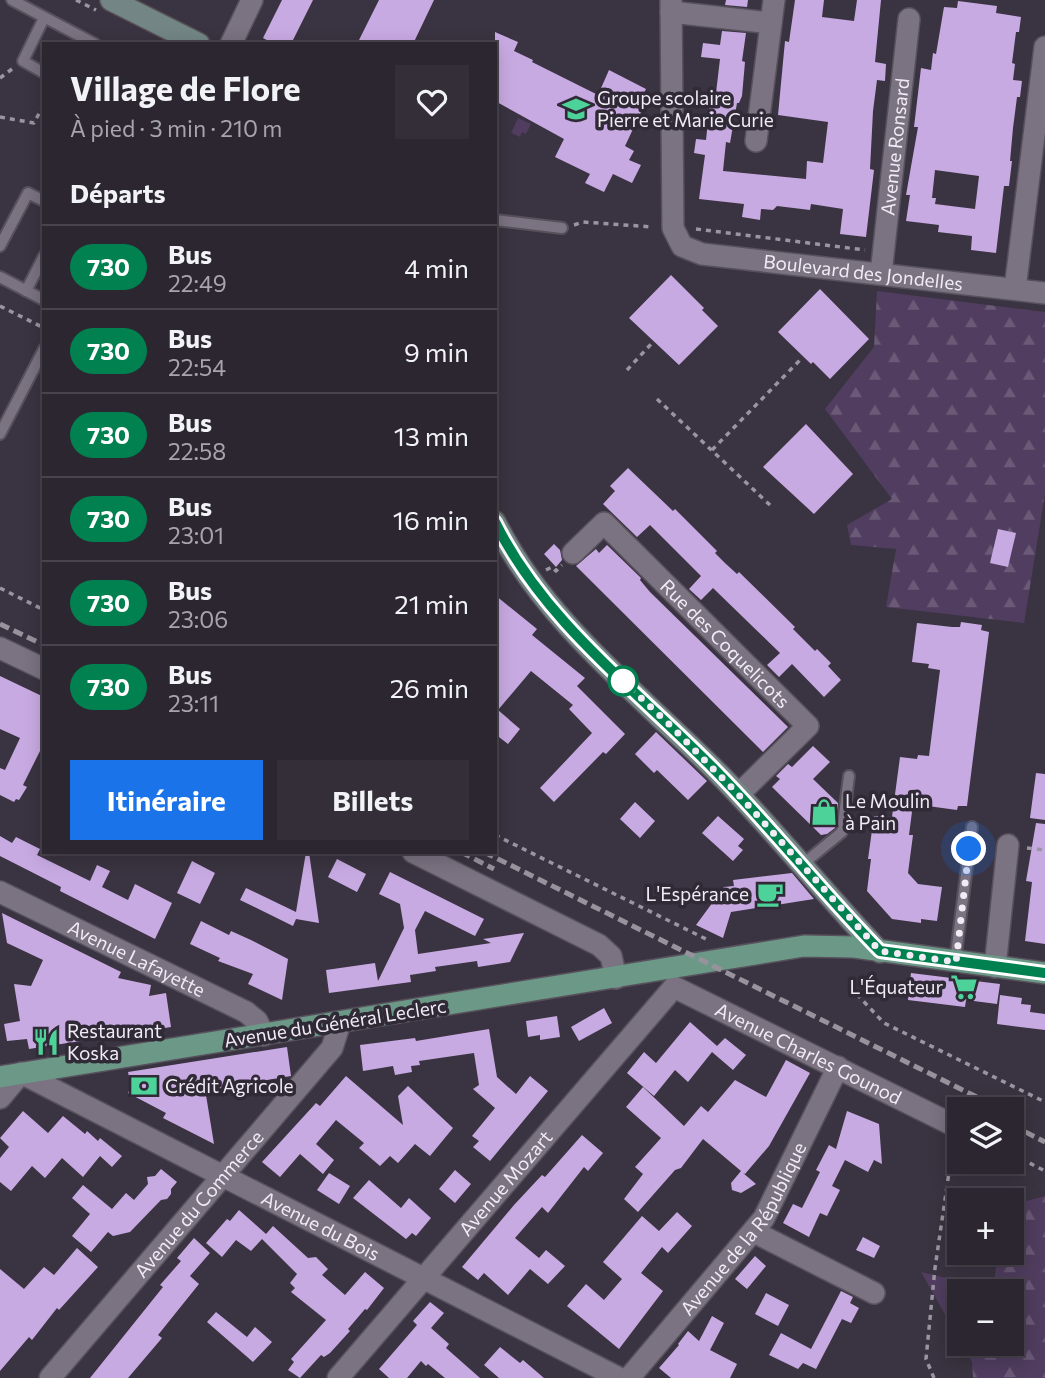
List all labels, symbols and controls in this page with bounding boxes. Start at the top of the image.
button: heart [395,65,469,139]
text: Village de Flore [70,67,301,108]
street label: Avenue Ronsard [875,77,913,217]
place label: Groupe scolaire Pierre et Marie Curie [597,86,774,131]
school or university icon: Groupe scolaire Pierre et Marie Curie [561,94,591,124]
text: À pied · 3 min · 210 m [70,114,282,142]
text: Départs [70,177,166,208]
text: Bus [168,238,212,269]
street label: Boulevard des Jondelles [762,249,964,295]
text: 730 [87,252,130,281]
text: 4 min [404,252,469,283]
text: 22:49 [168,269,227,297]
text: Bus [168,322,212,353]
text: 730 [87,336,130,365]
text: 9 min [404,336,469,367]
text: 22:54 [168,353,226,381]
text: Bus [168,406,212,437]
text: 730 [87,420,130,449]
text: 13 min [394,420,469,451]
text: 22:58 [168,437,226,465]
text: Bus [168,490,212,521]
text: 730 [87,504,130,533]
text: 16 min [393,504,469,535]
text: 23:01 [168,521,224,549]
text: Bus [168,574,212,605]
street label: Rue des Coquelicots [656,574,795,712]
text: 730 [87,588,130,617]
text: 21 min [394,588,469,619]
text: 23:06 [168,605,228,633]
text: Bus [168,658,212,689]
unlabelled marker [608,666,638,696]
text: 730 [87,672,130,701]
text: 26 min [390,672,469,703]
text: 23:11 [168,689,219,717]
button: Itinéraire [70,760,263,840]
button: Billets [277,760,469,840]
place label: Le Moulin à Pain [845,789,930,834]
shop icon: Le Moulin à Pain [809,797,839,827]
your location [951,831,986,866]
cafe icon: L'Espérance [755,879,785,909]
place label: L'Espérance [646,882,749,905]
street label: Avenue Lafayette [64,915,209,1001]
supermarket icon: L'Équateur [949,972,979,1002]
place label: L'Équateur [849,975,943,998]
street label: Avenue du Général Leclerc [222,994,448,1051]
street label: Avenue Charles Gounod [712,997,906,1109]
place label: Restaurant Koska [67,1019,162,1064]
restaurant icon: Restaurant Koska [31,1027,61,1057]
bank icon: Crédit Agricole [129,1071,159,1101]
place label: Crédit Agricole [165,1074,294,1097]
map controls [947,1097,1024,1356]
button: layers [947,1097,1024,1174]
street label: Avenue du Commerce [129,1125,268,1282]
street label: Avenue Mozart [454,1125,557,1240]
street label: Avenue de la République [675,1138,810,1320]
street label: Avenue du Bois [258,1186,384,1265]
button: + [947,1188,1024,1265]
button: − [947,1279,1024,1356]

